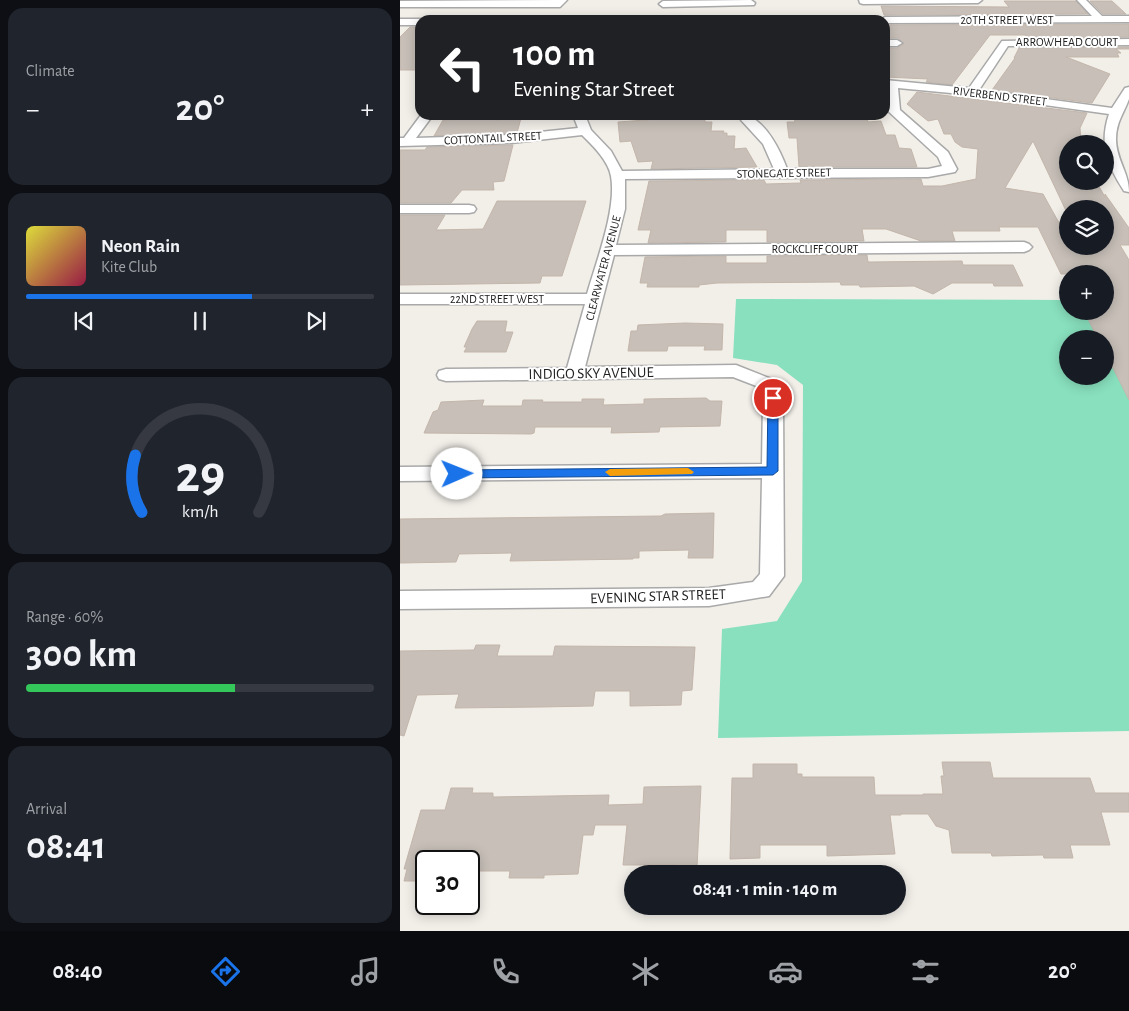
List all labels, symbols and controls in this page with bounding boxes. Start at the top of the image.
street label: 20TH STREET WEST [960,14,1054,26]
icon: left [430,35,495,100]
street label: ARROWHEAD COURT [1016,36,1118,48]
text: 100 m [513,37,596,72]
text: Climate [26,63,75,79]
text: Evening Star Street [513,78,674,100]
street label: RIVERBEND STREET [952,84,1048,108]
text: 20° [176,90,224,128]
text: − [26,96,39,124]
text: + [361,96,374,124]
street label: COTTONTAIL STREET [444,129,542,147]
map controls [1059,135,1114,385]
button: search [1059,135,1114,190]
street label: STONEGATE STREET [736,166,832,180]
button: layers [1059,200,1114,255]
street label: CLEARWATER AVENUE [583,214,623,322]
text: Neon Rain [101,237,180,256]
street label: ROCKCLIFF COURT [771,243,859,255]
text: Kite Club [101,259,157,275]
button: + [1059,265,1114,320]
street label: 22ND STREET WEST [450,293,544,305]
icon: previous [70,307,98,335]
icon: pause [186,307,214,335]
icon: next [302,307,330,335]
button: − [1059,330,1114,385]
street label: INDIGO SKY AVENUE [528,365,654,382]
pin [752,377,794,419]
icon: arrive [759,384,787,412]
position arrow [430,447,482,499]
text: 29 [175,449,225,501]
text: km/h [182,503,218,521]
street label: EVENING STAR STREET [590,587,727,606]
text: Range · 60% [26,609,103,625]
text: 300 km [26,636,137,674]
text: Arrival [26,801,67,817]
text: 08:41 [26,828,106,866]
speed limit sign: 30 [415,850,480,915]
text: 08:41 · 1 min · 140 m [693,880,837,899]
icon: directions [208,954,243,989]
icon: music [348,954,383,989]
icon: phone [488,954,523,989]
icon: climate [628,954,663,989]
icon: car [768,954,803,989]
icon: filters [908,954,943,989]
text: 08:40 [53,960,102,982]
text: 20° [1048,960,1076,982]

